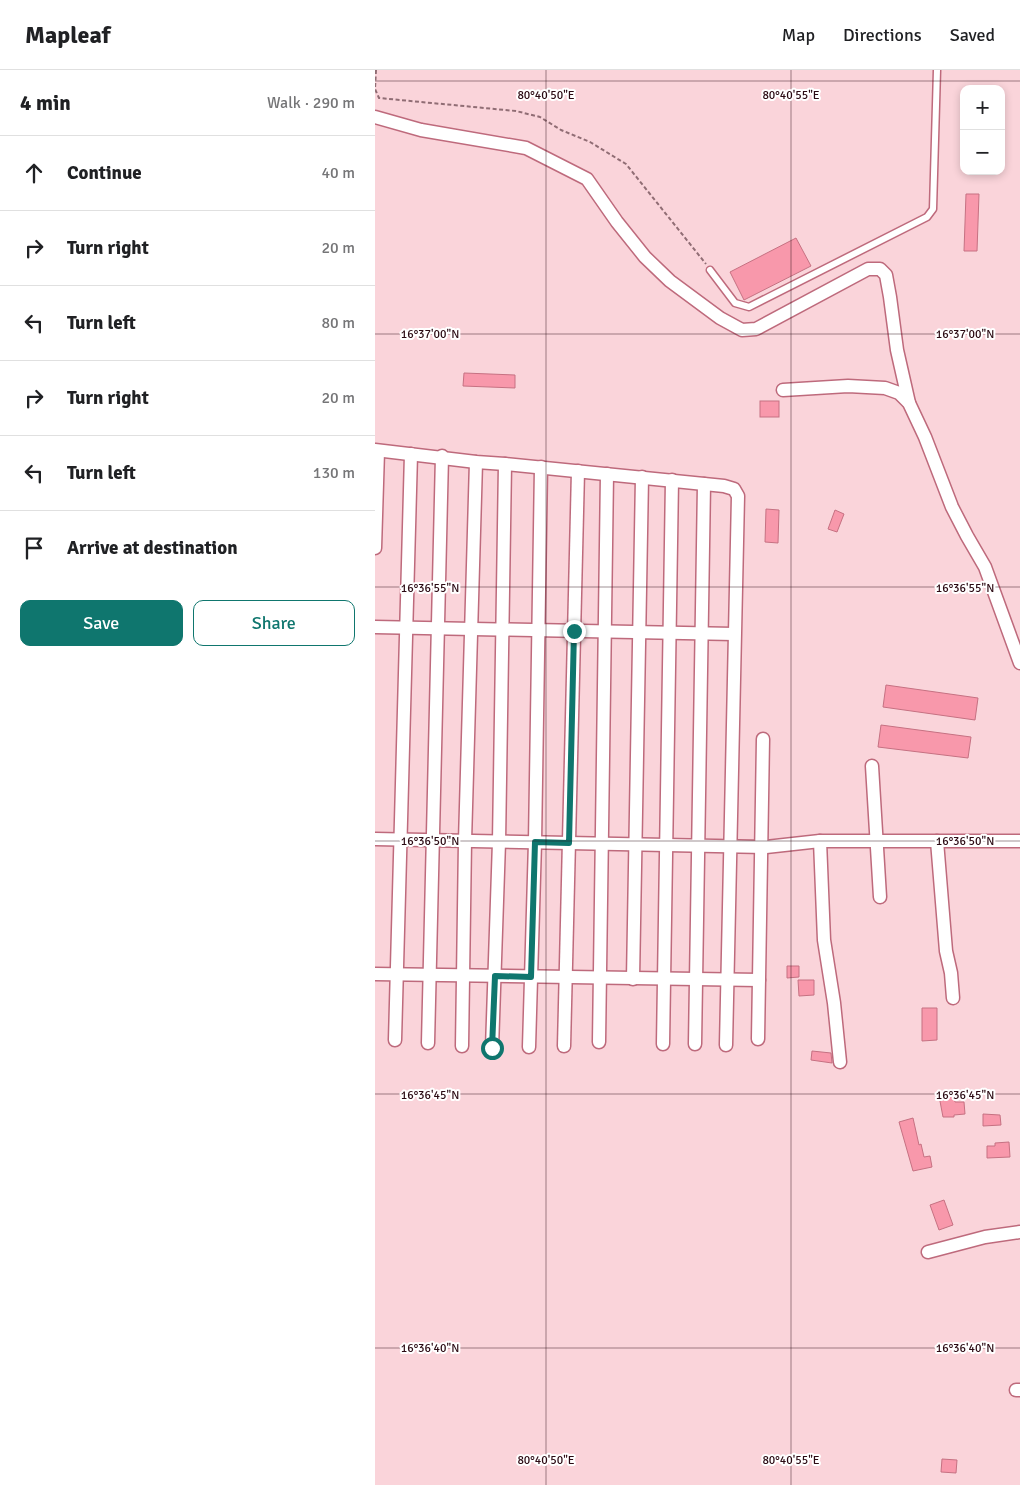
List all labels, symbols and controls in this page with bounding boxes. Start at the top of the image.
text: Mapleaf [25,20,110,50]
text: Map [782,24,815,46]
text: Directions [843,24,922,46]
text: Saved [950,24,995,46]
map controls [960,85,1005,175]
button: + [960,85,1005,130]
text: 80°40'50"E [517,88,575,103]
text: 80°40'55"E [762,88,820,103]
text: 4 min [20,90,71,116]
text: Walk · 290 m [267,93,355,113]
button: − [960,130,1005,175]
icon: ahead [20,159,48,187]
text: Continue [67,161,142,185]
text: 40 m [321,163,355,183]
icon: right [20,234,48,262]
text: Turn right [67,236,149,260]
text: 20 m [321,238,355,258]
icon: left [20,309,48,337]
text: Turn left [67,311,136,335]
text: 80 m [321,313,355,333]
text: 16°37'00"N [401,327,459,342]
text: 16°37'00"N [936,327,994,342]
icon: right [20,384,48,412]
text: Turn right [67,386,149,410]
text: 20 m [321,388,355,408]
icon: left [20,459,48,487]
text: Turn left [67,461,136,485]
text: 130 m [313,463,355,483]
icon: arrive [20,534,48,562]
text: Arrive at destination [67,536,238,560]
text: 16°36'55"N [401,581,459,596]
text: 16°36'55"N [936,581,994,596]
button: Save [20,600,183,646]
button: Share [193,600,355,646]
route end [563,620,586,643]
text: 16°36'50"N [401,834,459,849]
text: 16°36'50"N [936,834,994,849]
route start [481,1037,504,1060]
text: 16°36'45"N [401,1088,459,1103]
text: 16°36'45"N [936,1088,994,1103]
text: 16°36'40"N [401,1341,459,1356]
text: 16°36'40"N [936,1341,994,1356]
text: 80°40'50"E [517,1453,575,1468]
text: 80°40'55"E [762,1453,820,1468]

